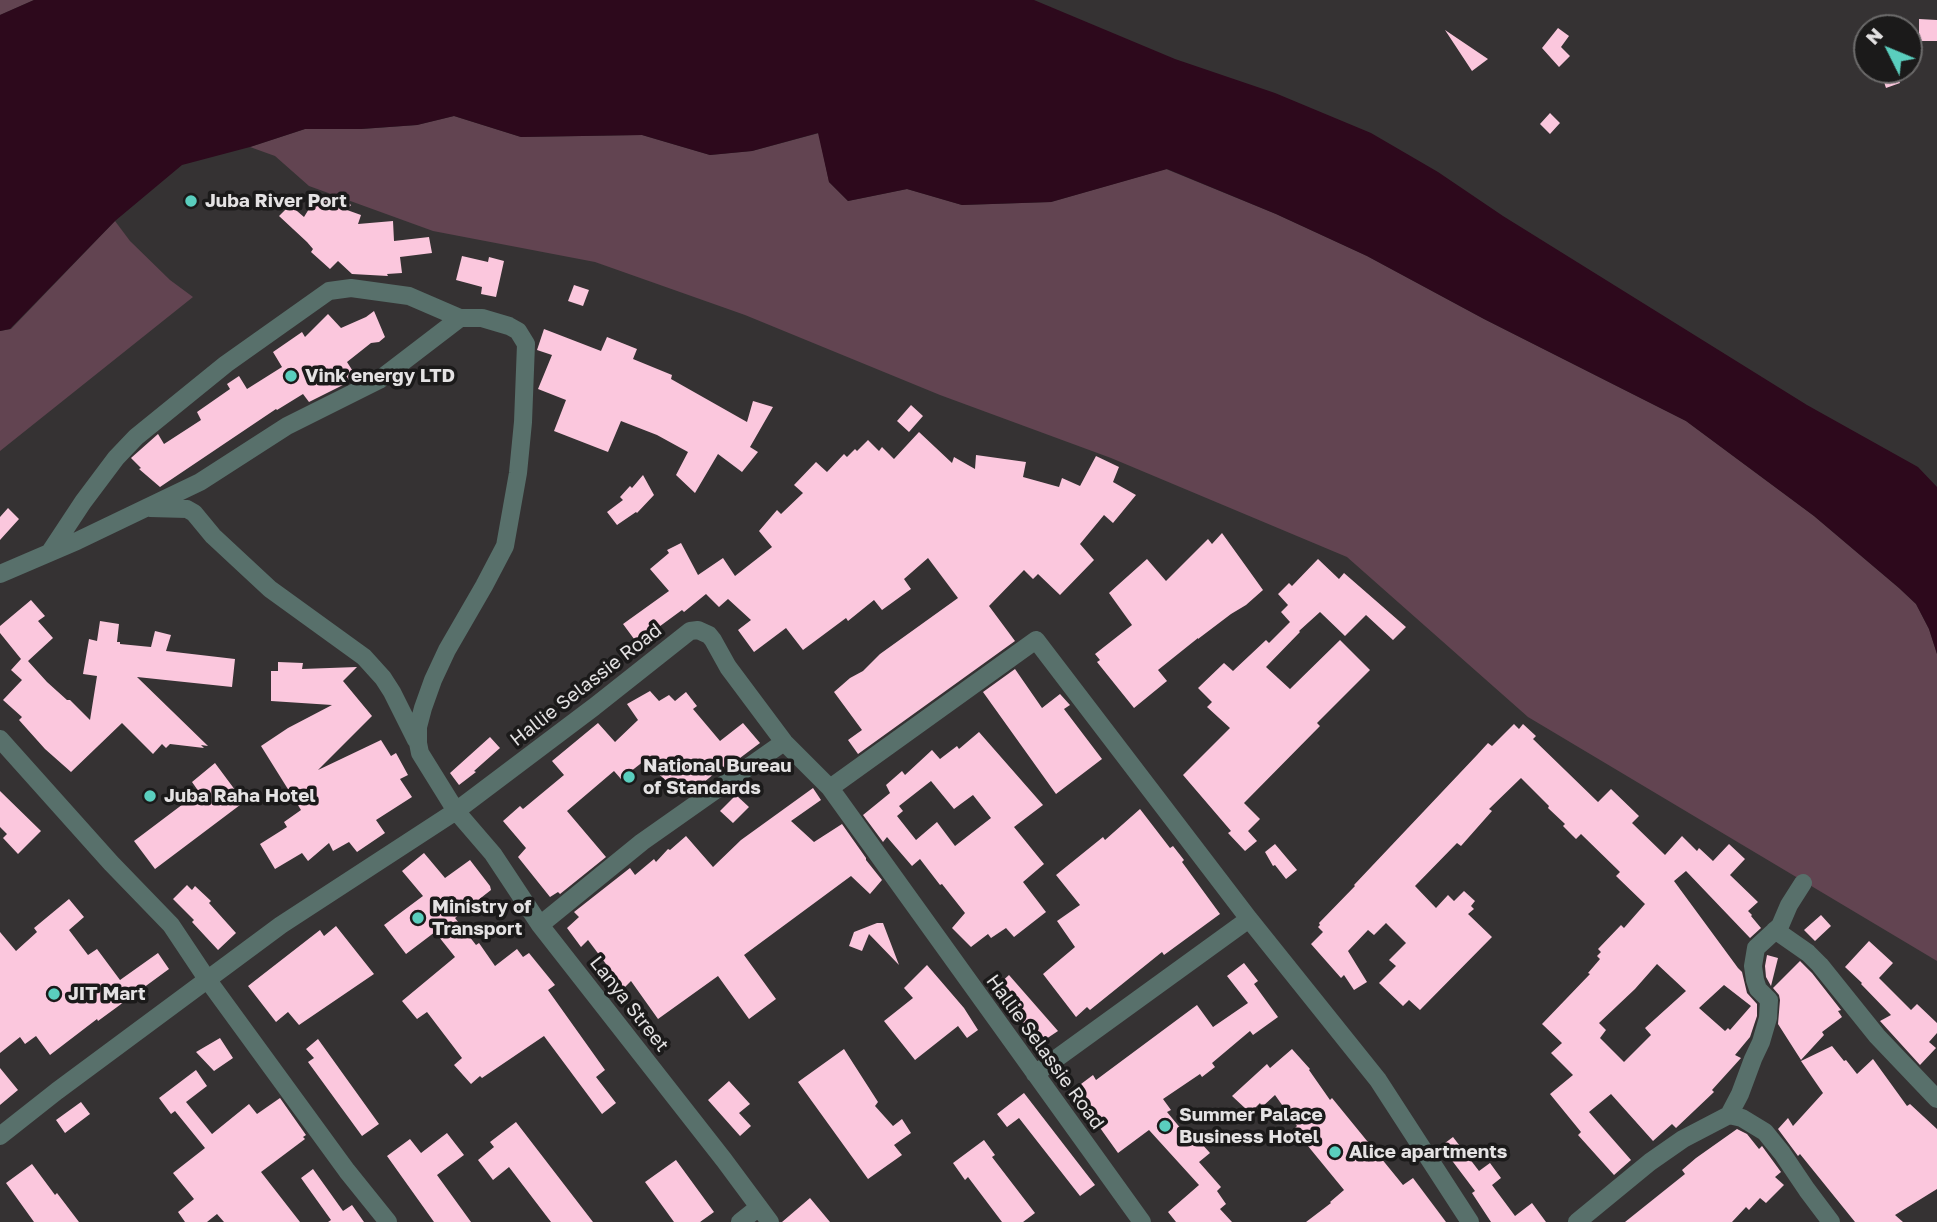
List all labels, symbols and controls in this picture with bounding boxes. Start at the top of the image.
north arrow [1853,14,1923,84]
text: N [1860,23,1887,49]
place label: Juba River Port [205,190,347,212]
marker: Juba River Port [183,193,199,209]
place label: Vink energy LTD [305,365,455,387]
marker: Vink energy LTD [283,368,299,384]
street label: Hallie Selassie Road [506,619,666,751]
place label: National Bureau of Standards [643,755,792,799]
marker: National Bureau of Standards [621,769,637,785]
place label: Juba Raha Hotel [164,785,316,807]
marker: Juba Raha Hotel [142,788,158,804]
place label: Ministry of Transport [432,896,531,940]
marker: Ministry of Transport [410,910,426,926]
street label: Lanya Street [585,952,673,1056]
street label: Hallie Selassie Road [981,970,1109,1134]
place label: JIT Mart [68,983,146,1005]
marker: JIT Mart [46,986,62,1002]
place label: Summer Palace Business Hotel [1179,1104,1323,1148]
marker: Summer Palace Business Hotel [1157,1118,1173,1134]
place label: Alice apartments [1349,1141,1507,1163]
marker: Alice apartments [1327,1144,1343,1160]

